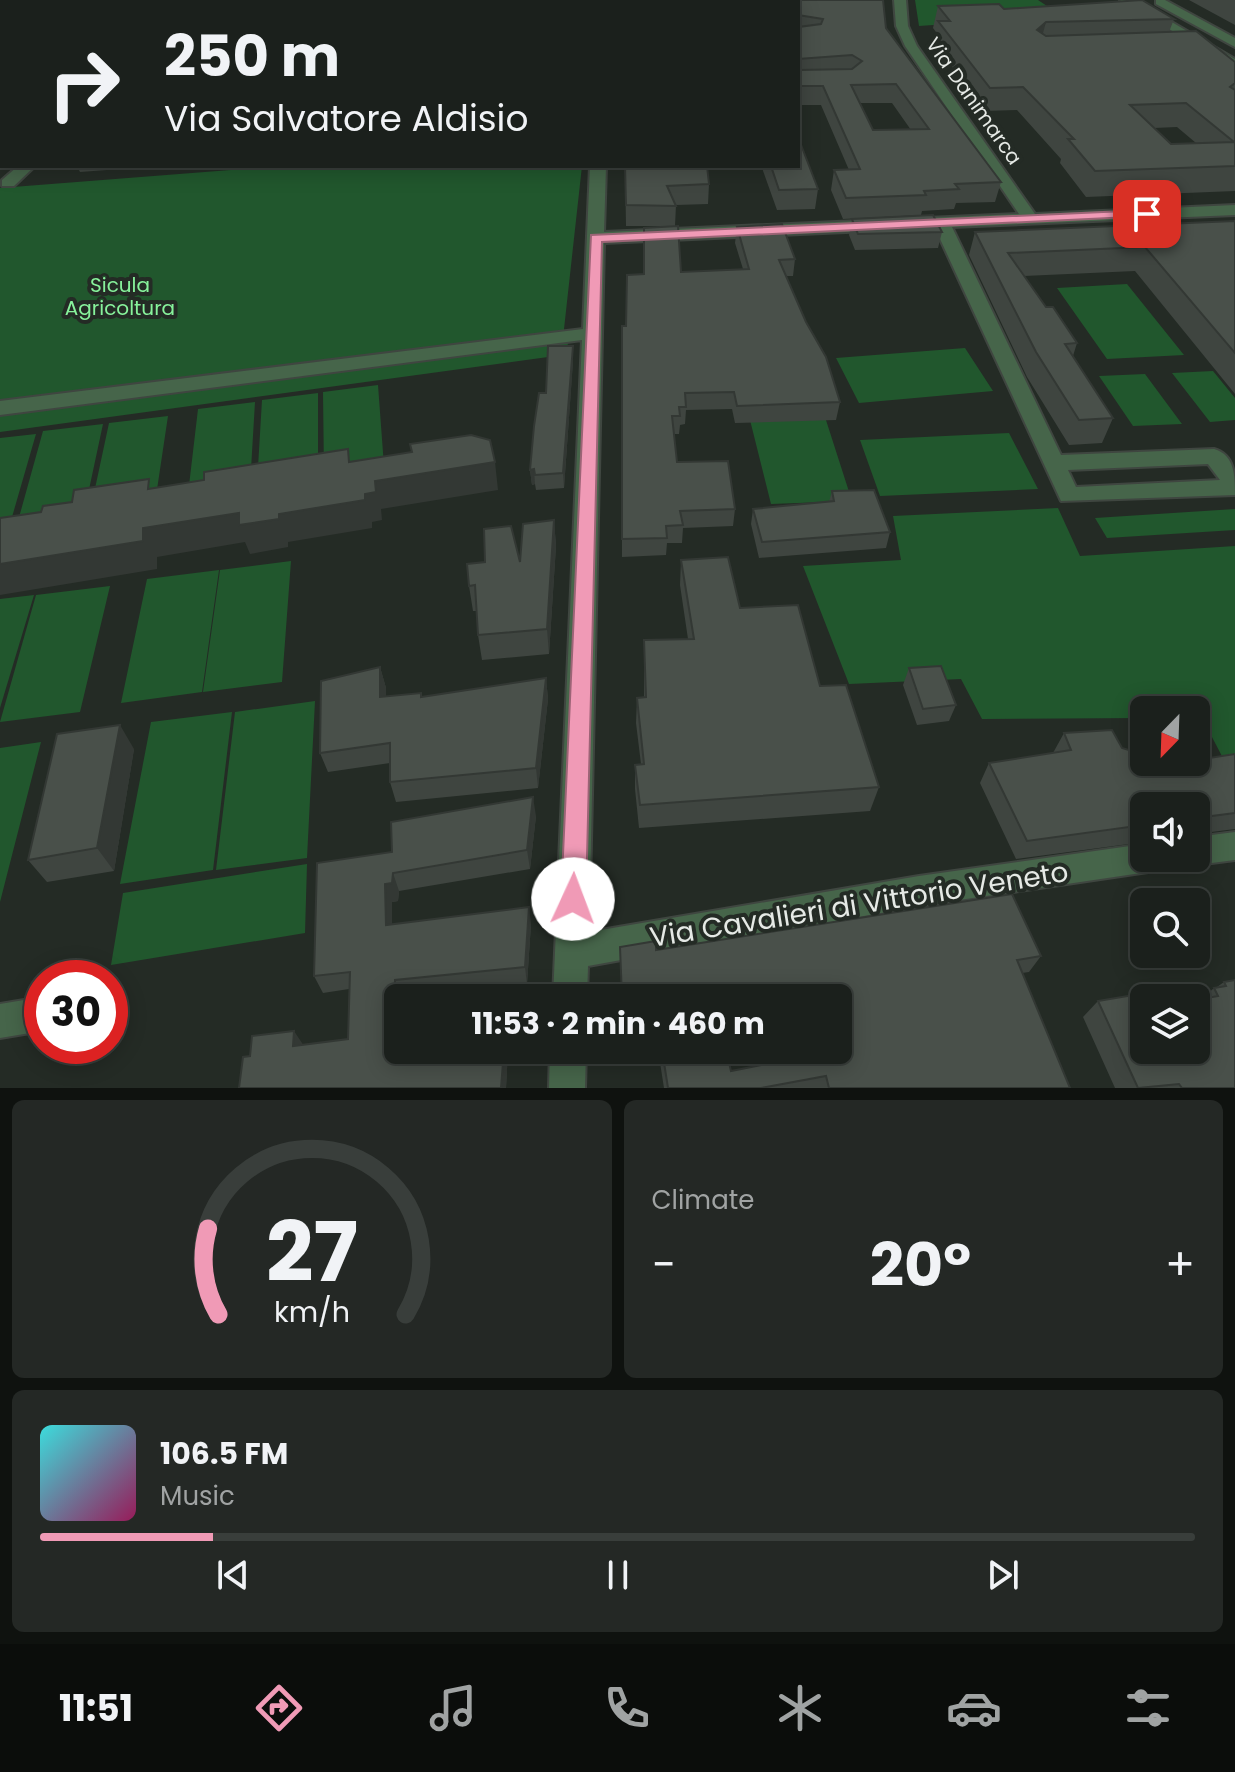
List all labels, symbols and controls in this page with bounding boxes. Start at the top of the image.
text: 250 m [164,17,340,96]
icon: right [32,32,136,136]
street label: Via Danimarca [920,32,1028,170]
text: Via Salvatore Aldisio [164,93,529,144]
pin [1113,180,1181,248]
icon: arrive [1125,192,1169,236]
park label: Sicula Agricoltura [65,271,175,322]
north arrow [1130,696,1210,776]
map controls [1130,696,1210,1064]
button: sound [1130,792,1210,872]
street label: Via Cavalieri di Vittorio Veneto [647,852,1071,957]
position arrow [531,857,615,941]
button: search [1130,888,1210,968]
speed limit sign: 30 [24,960,128,1064]
button: layers [1130,984,1210,1064]
text: 11:53 · 2 min · 460 m [471,1002,765,1045]
text: Climate [652,1182,754,1218]
text: 27 [266,1194,358,1310]
text: 20° [870,1223,971,1307]
text: − [652,1234,676,1295]
text: + [1165,1234,1195,1295]
text: km/h [274,1292,350,1332]
text: 106.5 FM [160,1432,288,1475]
text: Music [160,1478,235,1514]
icon: previous [211,1553,255,1597]
icon: pause [596,1553,640,1597]
icon: next [981,1553,1025,1597]
icon: directions [251,1680,307,1736]
icon: music [425,1680,481,1736]
icon: phone [599,1680,655,1736]
icon: climate [772,1680,828,1736]
icon: car [946,1680,1002,1736]
icon: filters [1120,1680,1176,1736]
text: 11:51 [59,1683,133,1734]

